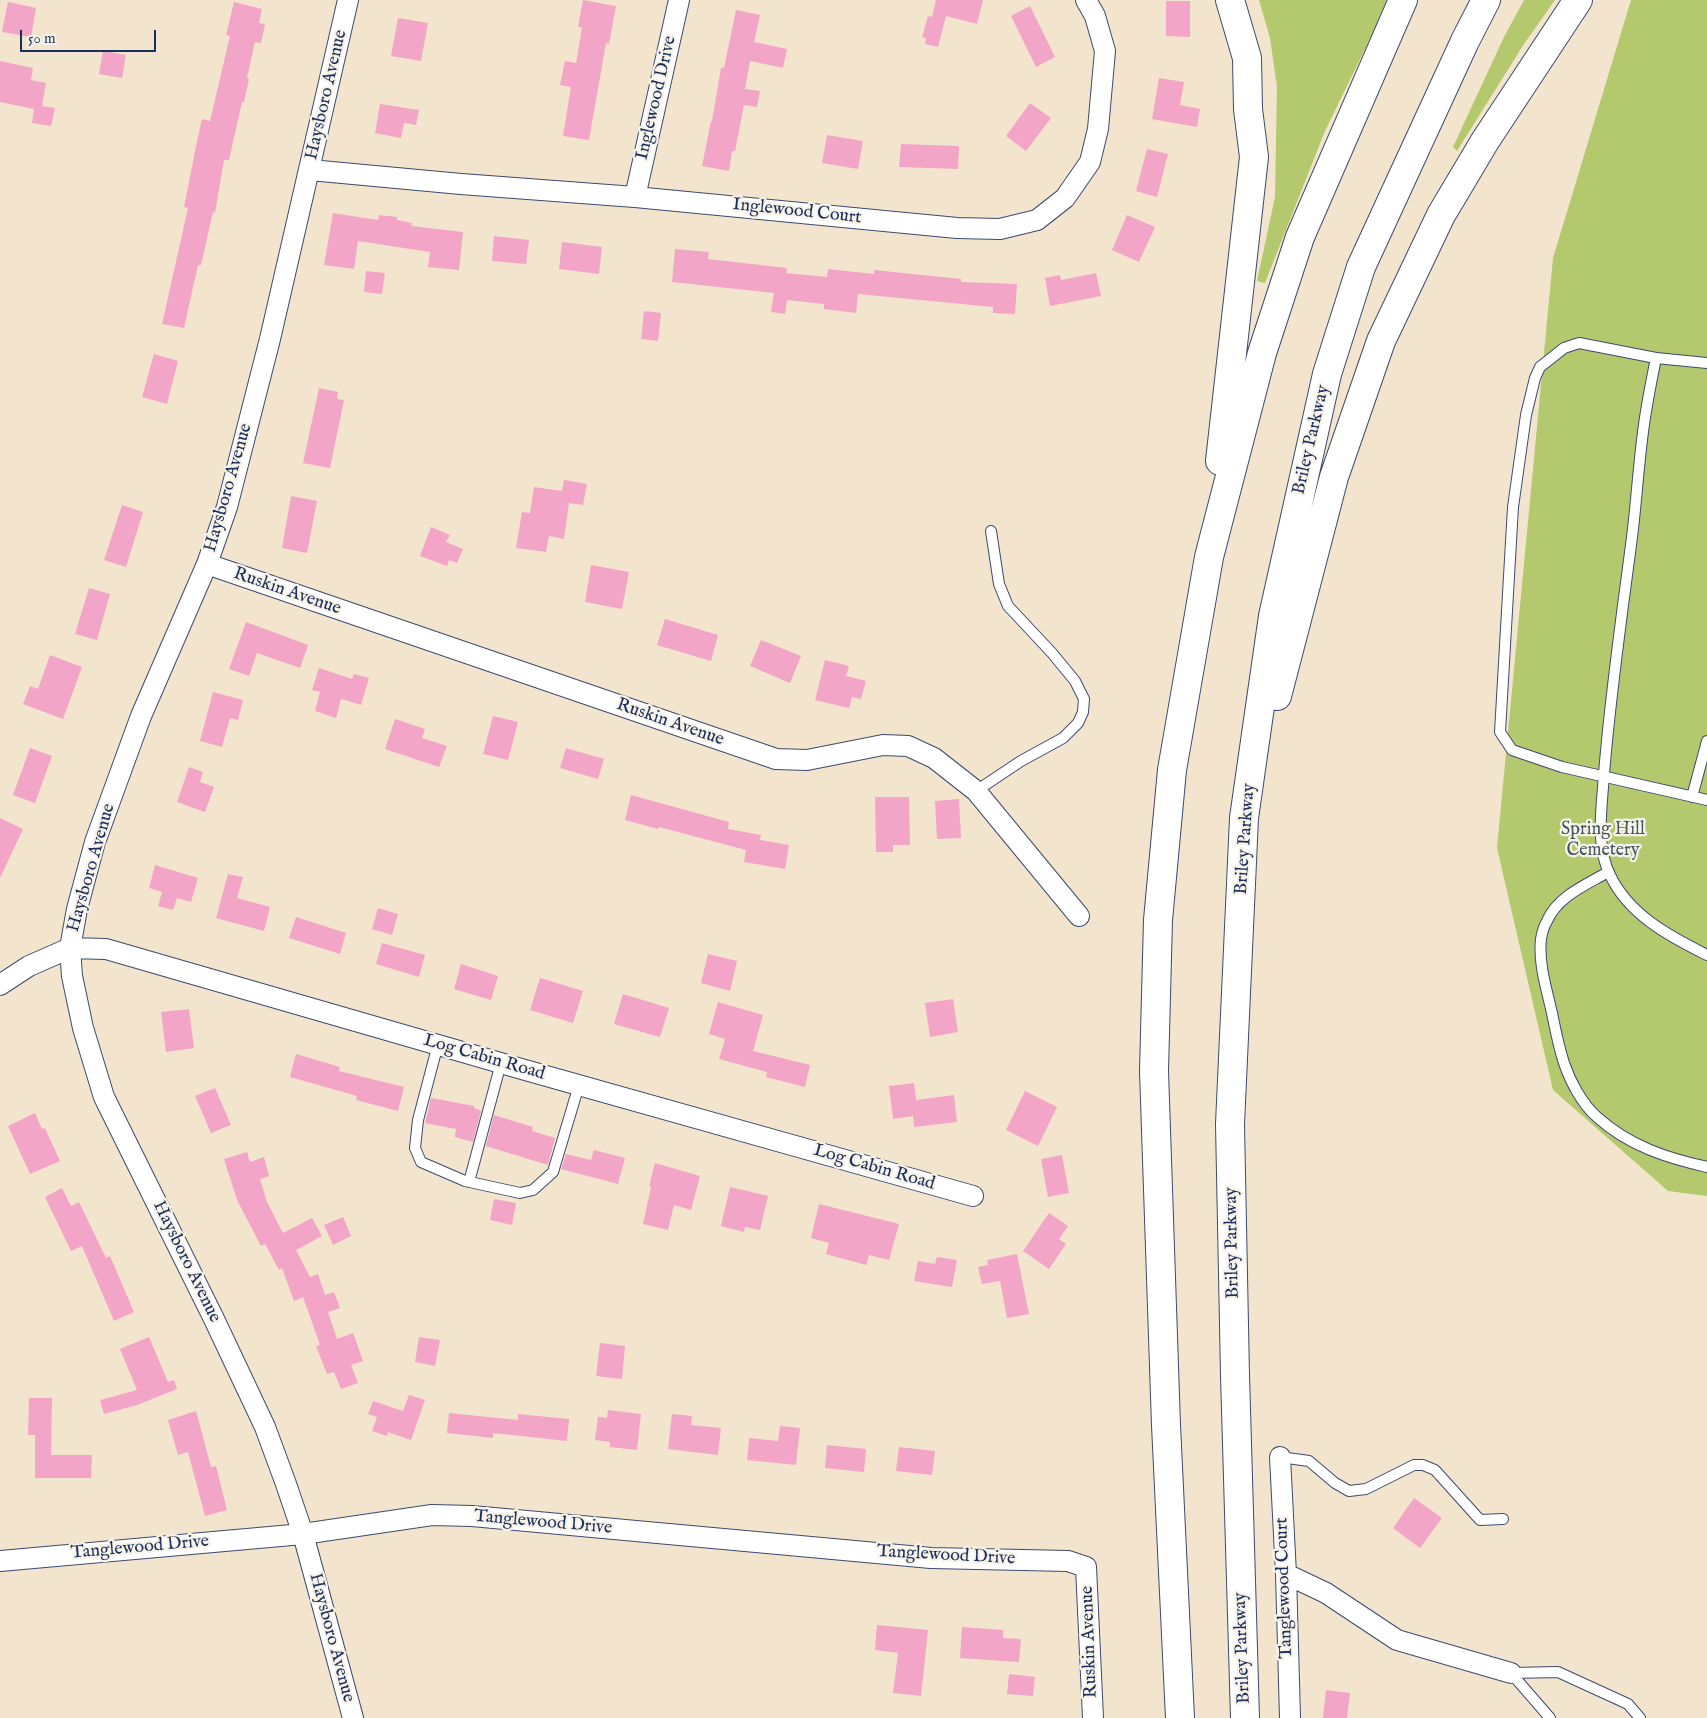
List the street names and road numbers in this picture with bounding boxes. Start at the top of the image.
street label: Haysboro Avenue [302,28,352,162]
street label: Inglewood Drive [632,34,682,162]
street label: Inglewood Court [731,194,863,230]
street label: Briley Parkway [1289,383,1335,497]
street label: Haysboro Avenue [200,421,258,555]
street label: Ruskin Avenue [230,564,344,620]
street label: Ruskin Avenue [613,695,727,751]
street label: Briley Parkway [1231,783,1261,895]
street label: Haysboro Avenue [63,801,121,935]
street label: Log Cabin Road [421,1030,547,1086]
street label: Log Cabin Road [811,1140,937,1196]
street label: Briley Parkway [1221,1187,1245,1299]
street label: Haysboro Avenue [147,1198,225,1326]
street label: Tanglewood Drive [473,1506,613,1540]
street label: Tanglewood Court [1272,1517,1298,1659]
street label: Tanglewood Drive [70,1531,210,1565]
street label: Tanglewood Drive [876,1542,1016,1570]
street label: Haysboro Avenue [303,1571,359,1705]
street label: Ruskin Avenue [1077,1586,1103,1698]
street label: Briley Parkway [1230,1592,1256,1704]

